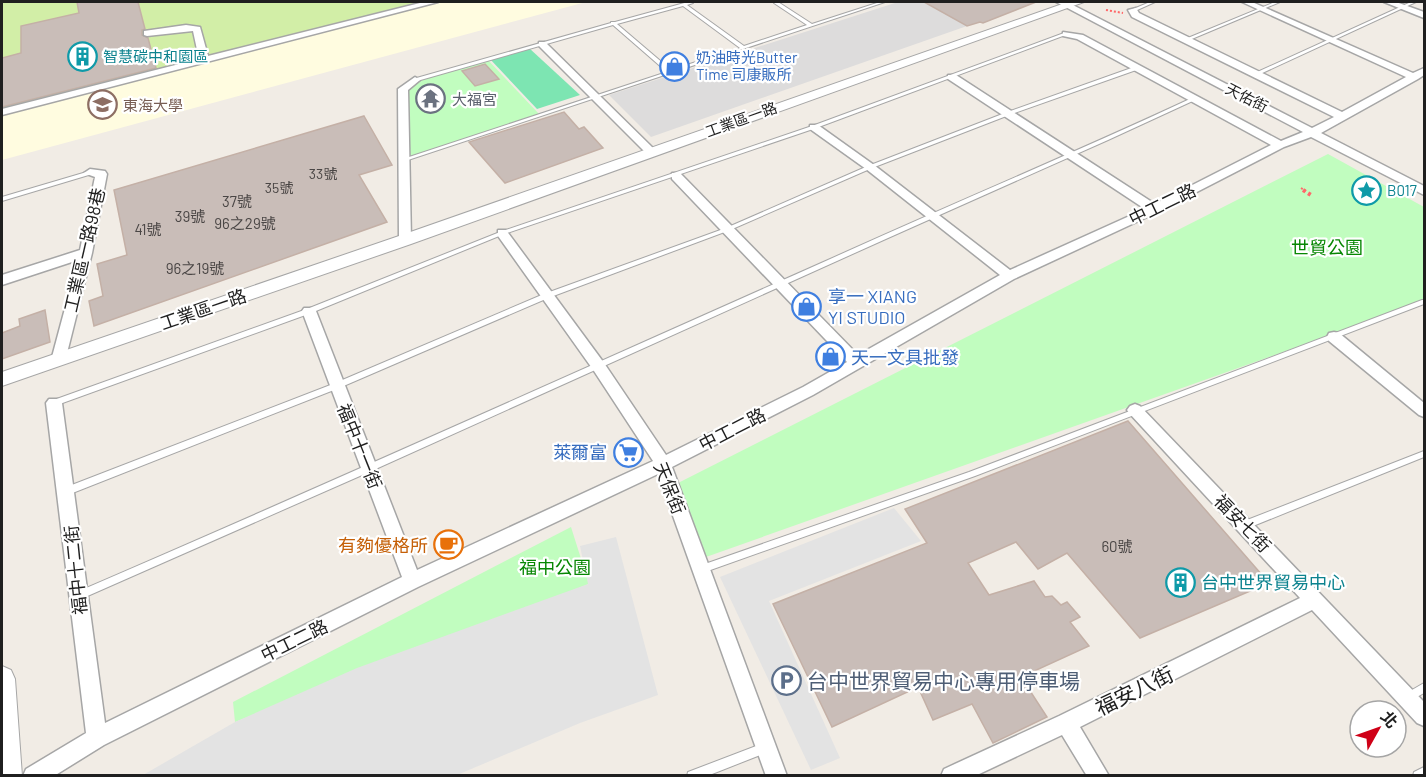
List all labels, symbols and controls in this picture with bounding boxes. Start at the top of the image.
building icon: 智慧碳中和園區 [66,40,98,72]
place label: 智慧碳中和園區 [103,47,208,65]
place label: 奶油時光Butter Time 司康販所 [696,48,798,83]
shop icon: 奶油時光Butter Time 司康販所 [659,50,691,82]
street label: 天佑街 [1223,79,1271,115]
temple icon: 大福宮 [415,83,447,115]
school or university icon: 東海大學 [86,89,118,121]
place label: 大福宮 [452,90,497,108]
place label: 東海大學 [123,96,183,114]
street label: 工業區一路 [703,98,779,140]
house number: 33號 [309,165,337,182]
place icon: B017 [1350,174,1382,206]
street label: 中工二路 [1125,178,1199,230]
house number: 35號 [265,179,293,196]
place label: B017 [1387,181,1417,199]
street label: 工業區一路98巷 [59,186,109,314]
house number: 37號 [222,192,252,210]
house number: 39號 [175,207,205,225]
house number: 96之29號 [214,214,276,232]
house number: 41號 [134,220,162,238]
park label: 世貿公園 [1291,236,1363,258]
house number: 96之19號 [166,259,224,277]
street label: 工業區一路 [157,284,249,334]
place label: 享一 XIANG YI STUDIO [828,285,917,328]
shop icon: 享一 XIANG YI STUDIO [791,290,823,322]
shop icon: 天一文具批發 [814,341,846,373]
place label: 天一文具批發 [851,346,959,368]
street label: 福中十一街 [333,400,387,492]
street label: 中工二路 [695,403,769,455]
supermarket icon: 萊爾富 [612,436,644,468]
place label: 萊爾富 [553,441,607,463]
street label: 天保街 [650,459,690,517]
street label: 福安七街 [1210,489,1276,557]
street label: 福中十二街 [59,524,91,616]
cafe icon: 有夠優格所 [433,529,465,561]
place label: 有夠優格所 [338,534,428,556]
house number: 60號 [1101,537,1133,555]
park label: 福中公園 [519,556,591,578]
building icon: 台中世界貿易中心 [1164,566,1196,598]
place label: 台中世界貿易中心 [1201,571,1345,593]
street label: 中工二路 [257,614,331,666]
street label: 福安八街 [1091,660,1177,720]
parking icon: 台中世界貿易中心專用停車場 [770,664,802,696]
place label: 台中世界貿易中心專用停車場 [807,668,1080,693]
north arrow [1348,699,1408,759]
text: 北 [1377,707,1402,731]

